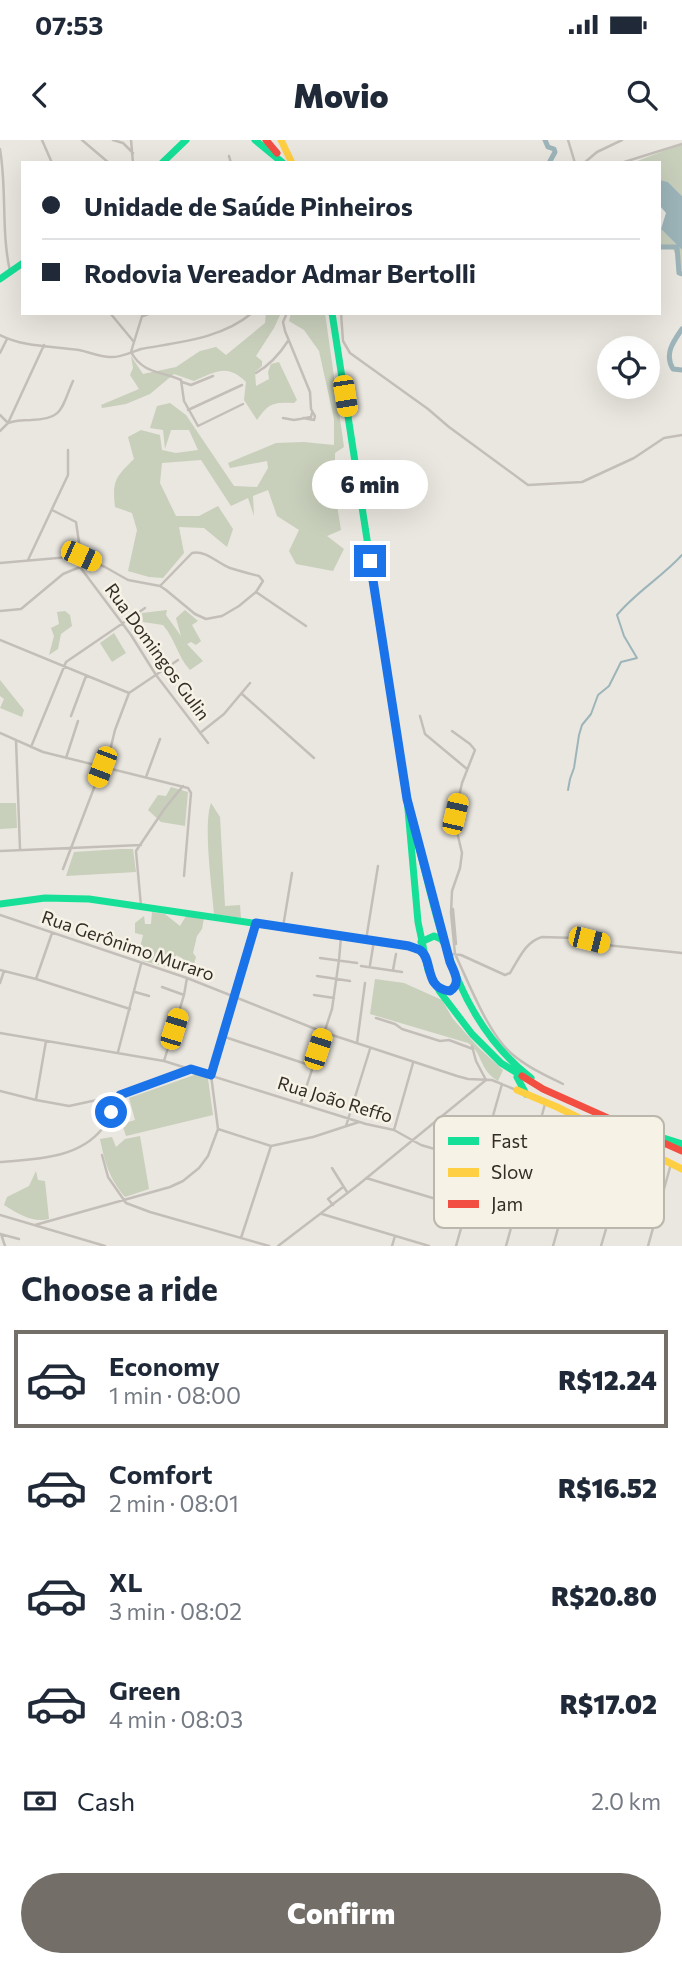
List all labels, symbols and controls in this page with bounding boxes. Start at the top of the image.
text: 07:53 [35,9,104,40]
text: Movio [293,75,389,115]
icon: back [21,76,59,114]
icon: search [623,76,661,114]
text: Unidade de Saúde Pinheiros [84,190,413,221]
text: Rodovia Vereador Admar Bertolli [84,257,476,288]
map controls [597,336,660,399]
button: locate [597,336,660,399]
car [332,374,359,418]
callout: 6 min [312,460,428,508]
text: 6 min [341,470,399,498]
car [58,538,105,574]
route end [354,545,386,577]
street label: Rua Domingos Gulin [101,579,215,724]
car [85,744,120,790]
car [441,791,470,837]
street label: Rua Gerônimo Muraro [39,905,218,985]
car [567,925,612,955]
car [158,1006,191,1052]
car [302,1026,335,1072]
street label: Rua João Reffo [275,1071,396,1127]
route start [95,1096,127,1128]
legend [434,1116,664,1228]
text: Fast [491,1129,528,1152]
text: Slow [491,1160,533,1183]
text: Jam [491,1192,523,1215]
text: Choose a ride [21,1268,218,1308]
icon: car [25,1348,88,1411]
text: Economy [109,1350,220,1381]
text: R$12.24 [558,1364,657,1395]
text: 1 min · 08:00 [109,1381,241,1409]
icon: car [25,1456,88,1519]
text: Comfort [109,1458,212,1489]
text: R$16.52 [558,1472,657,1503]
text: 2 min · 08:01 [109,1489,239,1517]
icon: car [25,1564,88,1627]
text: XL [109,1566,143,1597]
text: R$20.80 [551,1580,657,1611]
text: 3 min · 08:02 [109,1597,242,1625]
icon: car [25,1672,88,1735]
text: Green [109,1674,181,1705]
text: R$17.02 [560,1688,657,1719]
text: 4 min · 08:03 [109,1705,243,1733]
icon: cash [21,1782,59,1820]
text: Cash [77,1785,135,1816]
text: 2.0 km [591,1787,661,1815]
button: Confirm [21,1873,661,1953]

